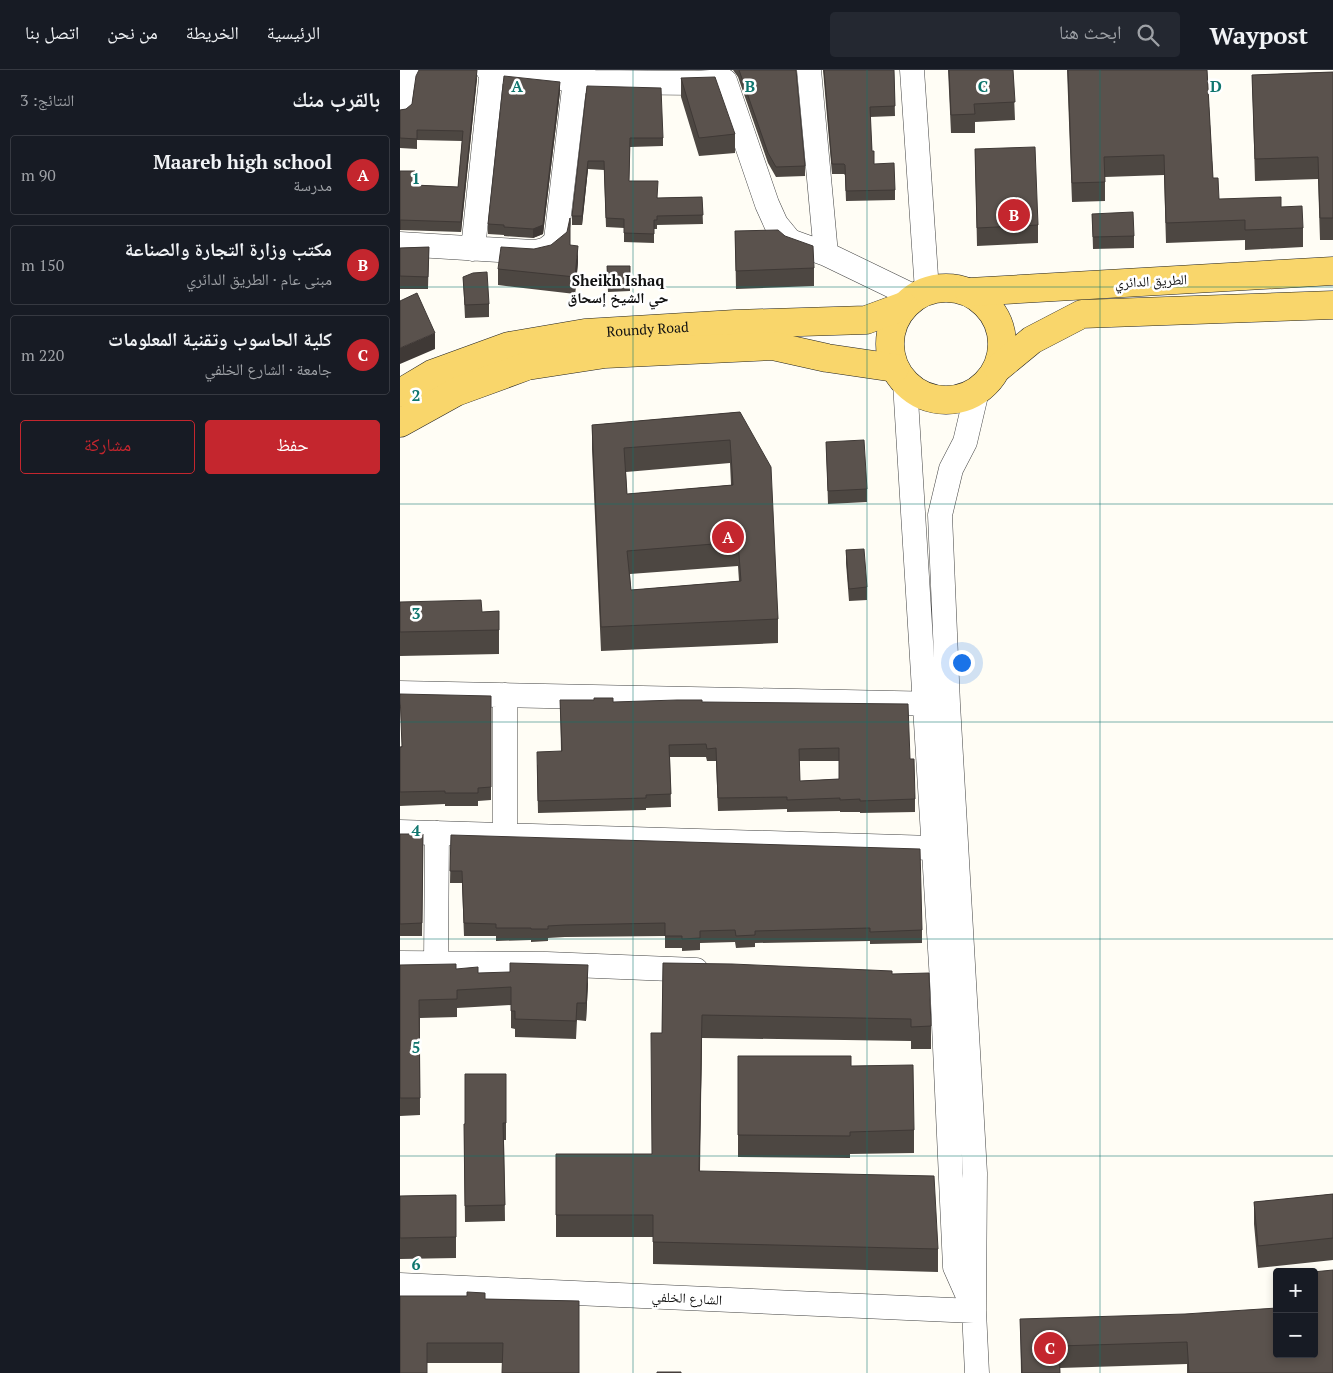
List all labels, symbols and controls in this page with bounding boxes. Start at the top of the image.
search box [830,12,1180,57]
text: ابحث هنا [1059,19,1122,44]
text: Waypost [1210,19,1308,51]
text: اتصل بنا [25,20,79,44]
text: من نحن [107,20,158,44]
text: الخريطة [186,20,239,44]
text: الرئيسية [267,20,320,44]
icon: search [1134,21,1162,49]
text: A [511,75,523,97]
text: B [745,75,755,97]
text: C [978,75,988,97]
text: D [1210,75,1222,97]
text: بالقرب منك [292,85,380,113]
text: النتائج: 3 [20,89,74,111]
text: Maareb high school [153,149,332,174]
text: 90 m [21,164,56,186]
text: A [357,164,369,186]
text: 1 [411,167,421,189]
text: مدرسة [293,174,332,196]
pin: B [998,196,1030,234]
text: مكتب وزارة التجارة والصناعة [125,236,332,261]
text: 150 m [21,254,64,276]
text: B [358,254,368,276]
text: مبنى عام · الطريق الدائري [186,268,332,290]
street label: الطريق الدائري [1114,269,1188,294]
district label: Sheikh Ishaq حي الشيخ إسحاق [567,270,669,310]
street label: Roundy Road [606,317,689,341]
text: كلية الحاسوب وتقنية المعلومات [108,326,332,351]
text: 220 m [21,344,64,366]
text: C [358,344,368,366]
text: جامعة · الشارع الخلفي [204,358,332,380]
text: 2 [411,384,421,406]
button: مشاركة [20,420,195,474]
button: حفظ [205,420,380,474]
pin: A [712,518,744,556]
text: 3 [411,602,421,624]
your location [949,650,975,676]
text: 4 [411,819,421,841]
text: 5 [411,1036,421,1058]
text: 6 [411,1253,421,1275]
map controls [1273,1268,1318,1358]
button: + [1273,1268,1318,1313]
street label: الشارع الخلفي [651,1286,723,1311]
button: − [1273,1313,1318,1358]
pin: C [1034,1329,1066,1367]

